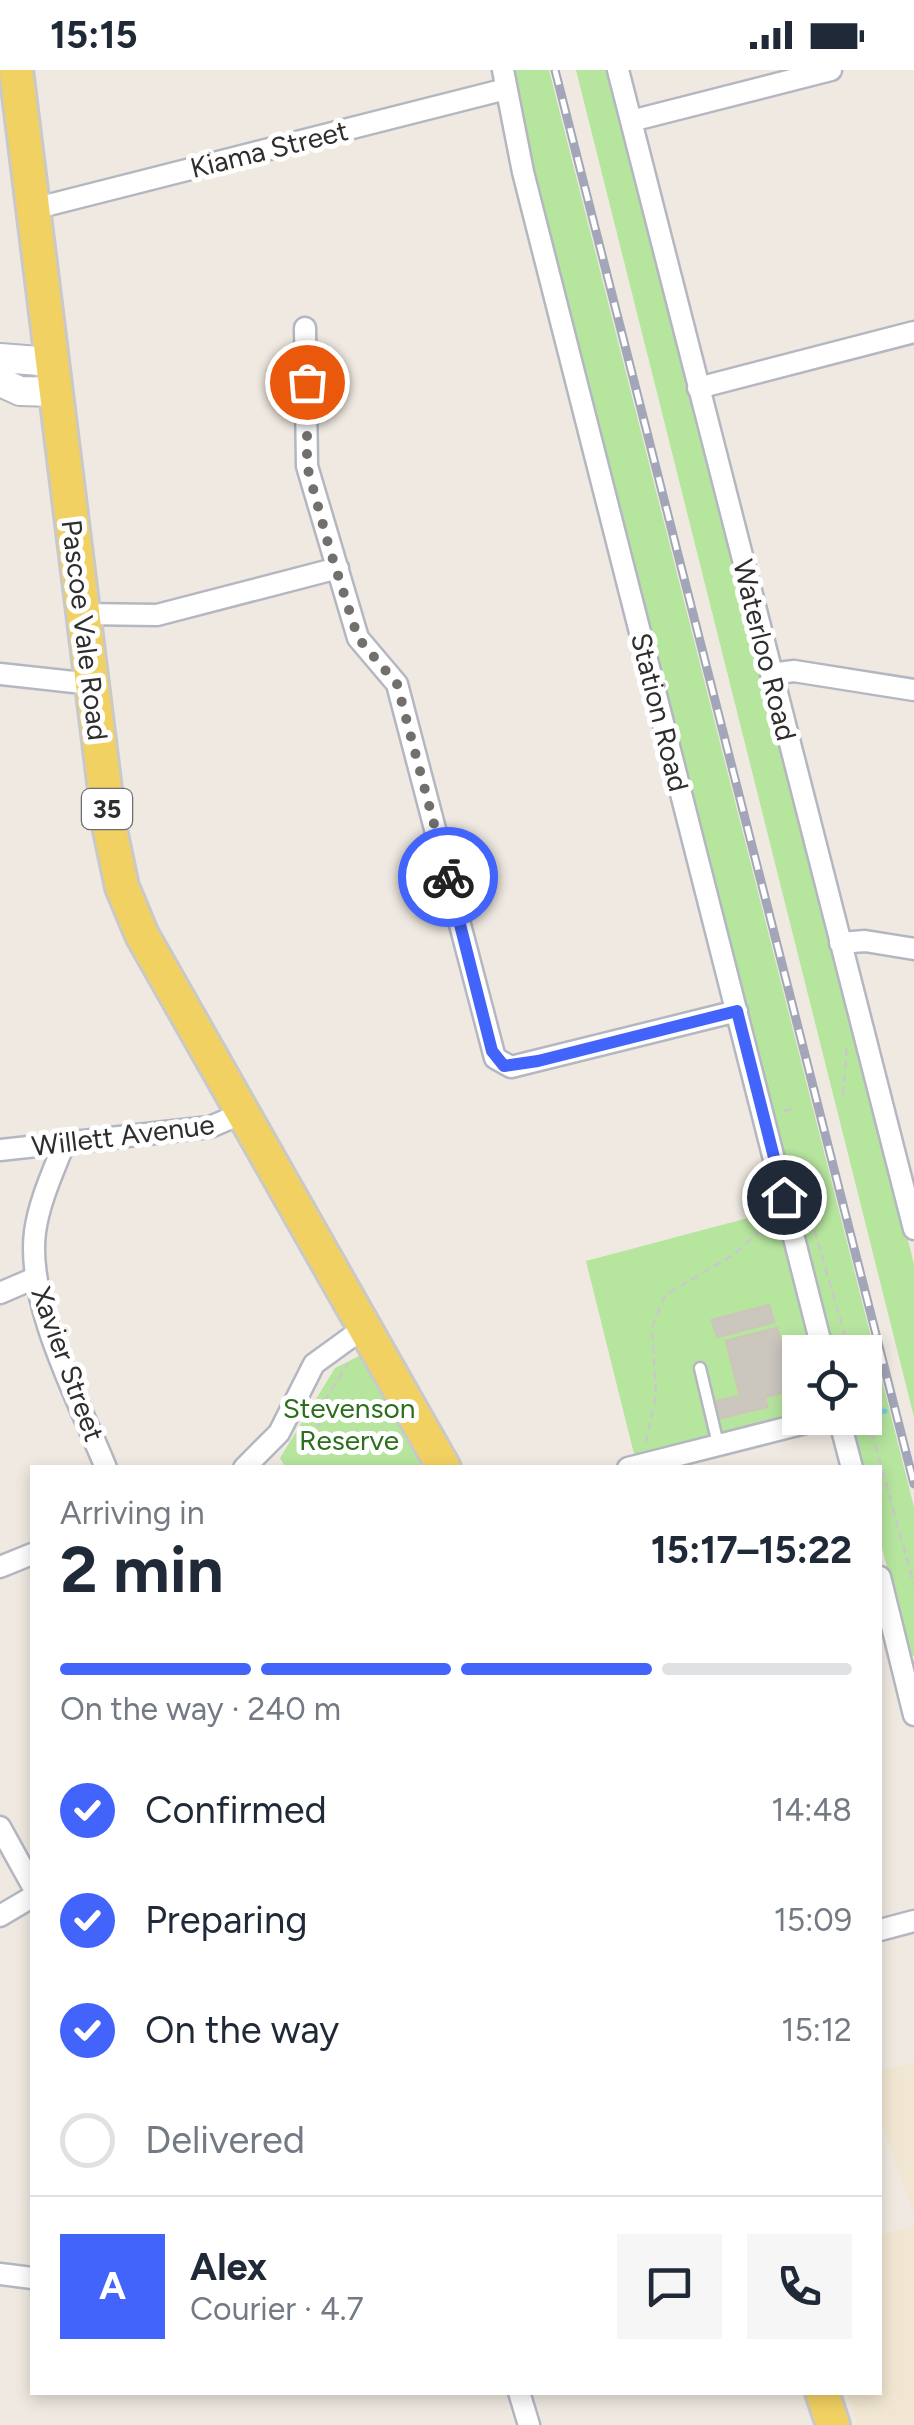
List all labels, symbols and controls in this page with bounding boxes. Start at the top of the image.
text: 15:15 [50,12,138,58]
street label: Kiama Street [187,113,351,185]
pin [265,340,350,425]
icon: bag [280,355,335,410]
street label: Pascoe Vale Road [55,518,115,742]
street label: Waterloo Road [726,556,804,744]
street label: Station Road [624,629,696,795]
road number: 35 [82,789,132,829]
courier [398,827,498,927]
icon: bike [421,850,476,905]
street label: Willett Avenue [30,1107,216,1163]
pin [742,1155,827,1240]
icon: home [757,1170,812,1225]
street label: Xavier Street [24,1282,112,1446]
map controls [782,1335,882,1435]
button: locate [782,1335,882,1435]
park label: Stevenson Reserve [283,1391,415,1457]
text: Arriving in [60,1494,205,1532]
text: 15:17–15:22 [651,1527,852,1573]
text: 2 min [60,1530,224,1608]
text: On the way · 240 m [60,1690,341,1728]
icon: check [60,1783,115,1838]
text: Confirmed [145,1787,327,1833]
text: 14:48 [771,1791,852,1829]
icon: check [60,1893,115,1948]
text: Preparing [145,1897,307,1943]
text: 15:09 [774,1901,852,1939]
icon: check [60,2003,115,2058]
text: On the way [145,2007,339,2053]
text: 15:12 [781,2011,852,2049]
text: Delivered [145,2117,305,2163]
button: chat [617,2234,722,2339]
button: phone [747,2234,852,2339]
text: Alex [190,2244,267,2290]
text: A [99,2263,126,2309]
text: Courier · 4.7 [190,2290,364,2328]

